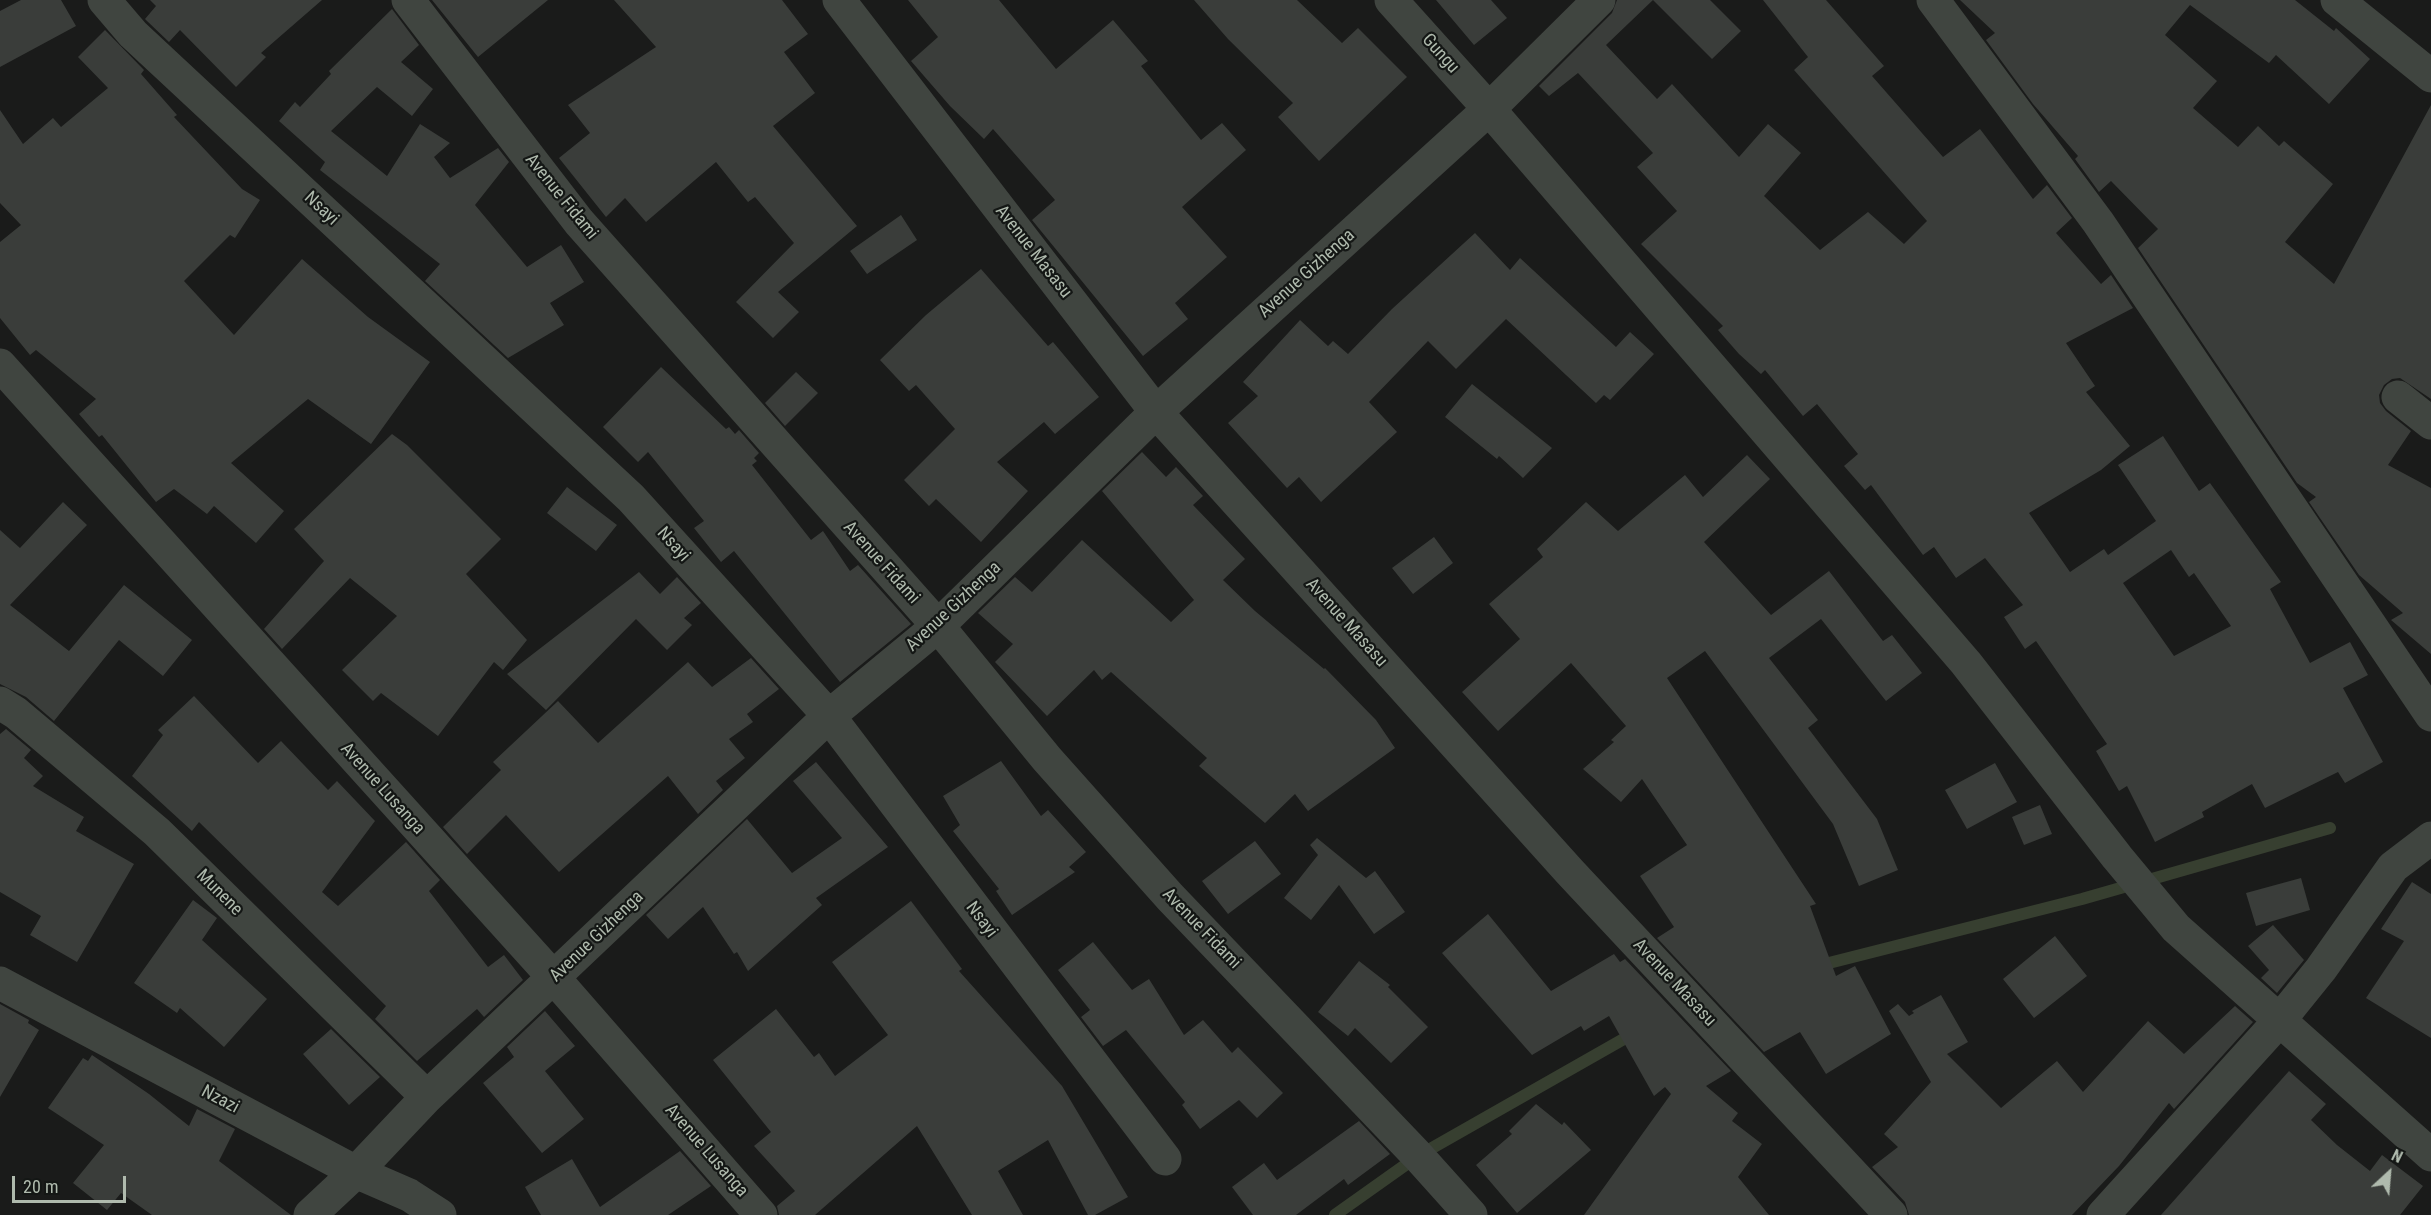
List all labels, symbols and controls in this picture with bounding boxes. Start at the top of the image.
street label: Gungu [1417,30,1463,78]
street label: Avenue Fidami [520,150,602,244]
street label: Nsayi [299,188,343,230]
street label: Avenue Masasu [990,201,1076,303]
street label: Avenue Gizhenga [1254,225,1360,323]
street label: Avenue Fidami [838,517,924,609]
street label: Nsayi [652,523,694,567]
street label: Avenue Gizhenga [902,558,1006,656]
street label: Avenue Masasu [1301,574,1391,672]
street label: Avenue Lusanga [335,739,429,839]
street label: Munene [191,865,247,921]
street label: Avenue Fidami [1157,884,1245,974]
street label: Avenue Gizhenga [546,887,648,987]
street label: Nsayi [960,898,1002,942]
street label: Avenue Masasu [1628,935,1720,1031]
street label: Nzazi [197,1081,243,1119]
street label: Avenue Lusanga [660,1100,752,1202]
north arrow [2359,1143,2419,1203]
text: N [2389,1146,2406,1167]
scale bar [15,1164,129,1202]
text: 20 m [23,1176,58,1197]

